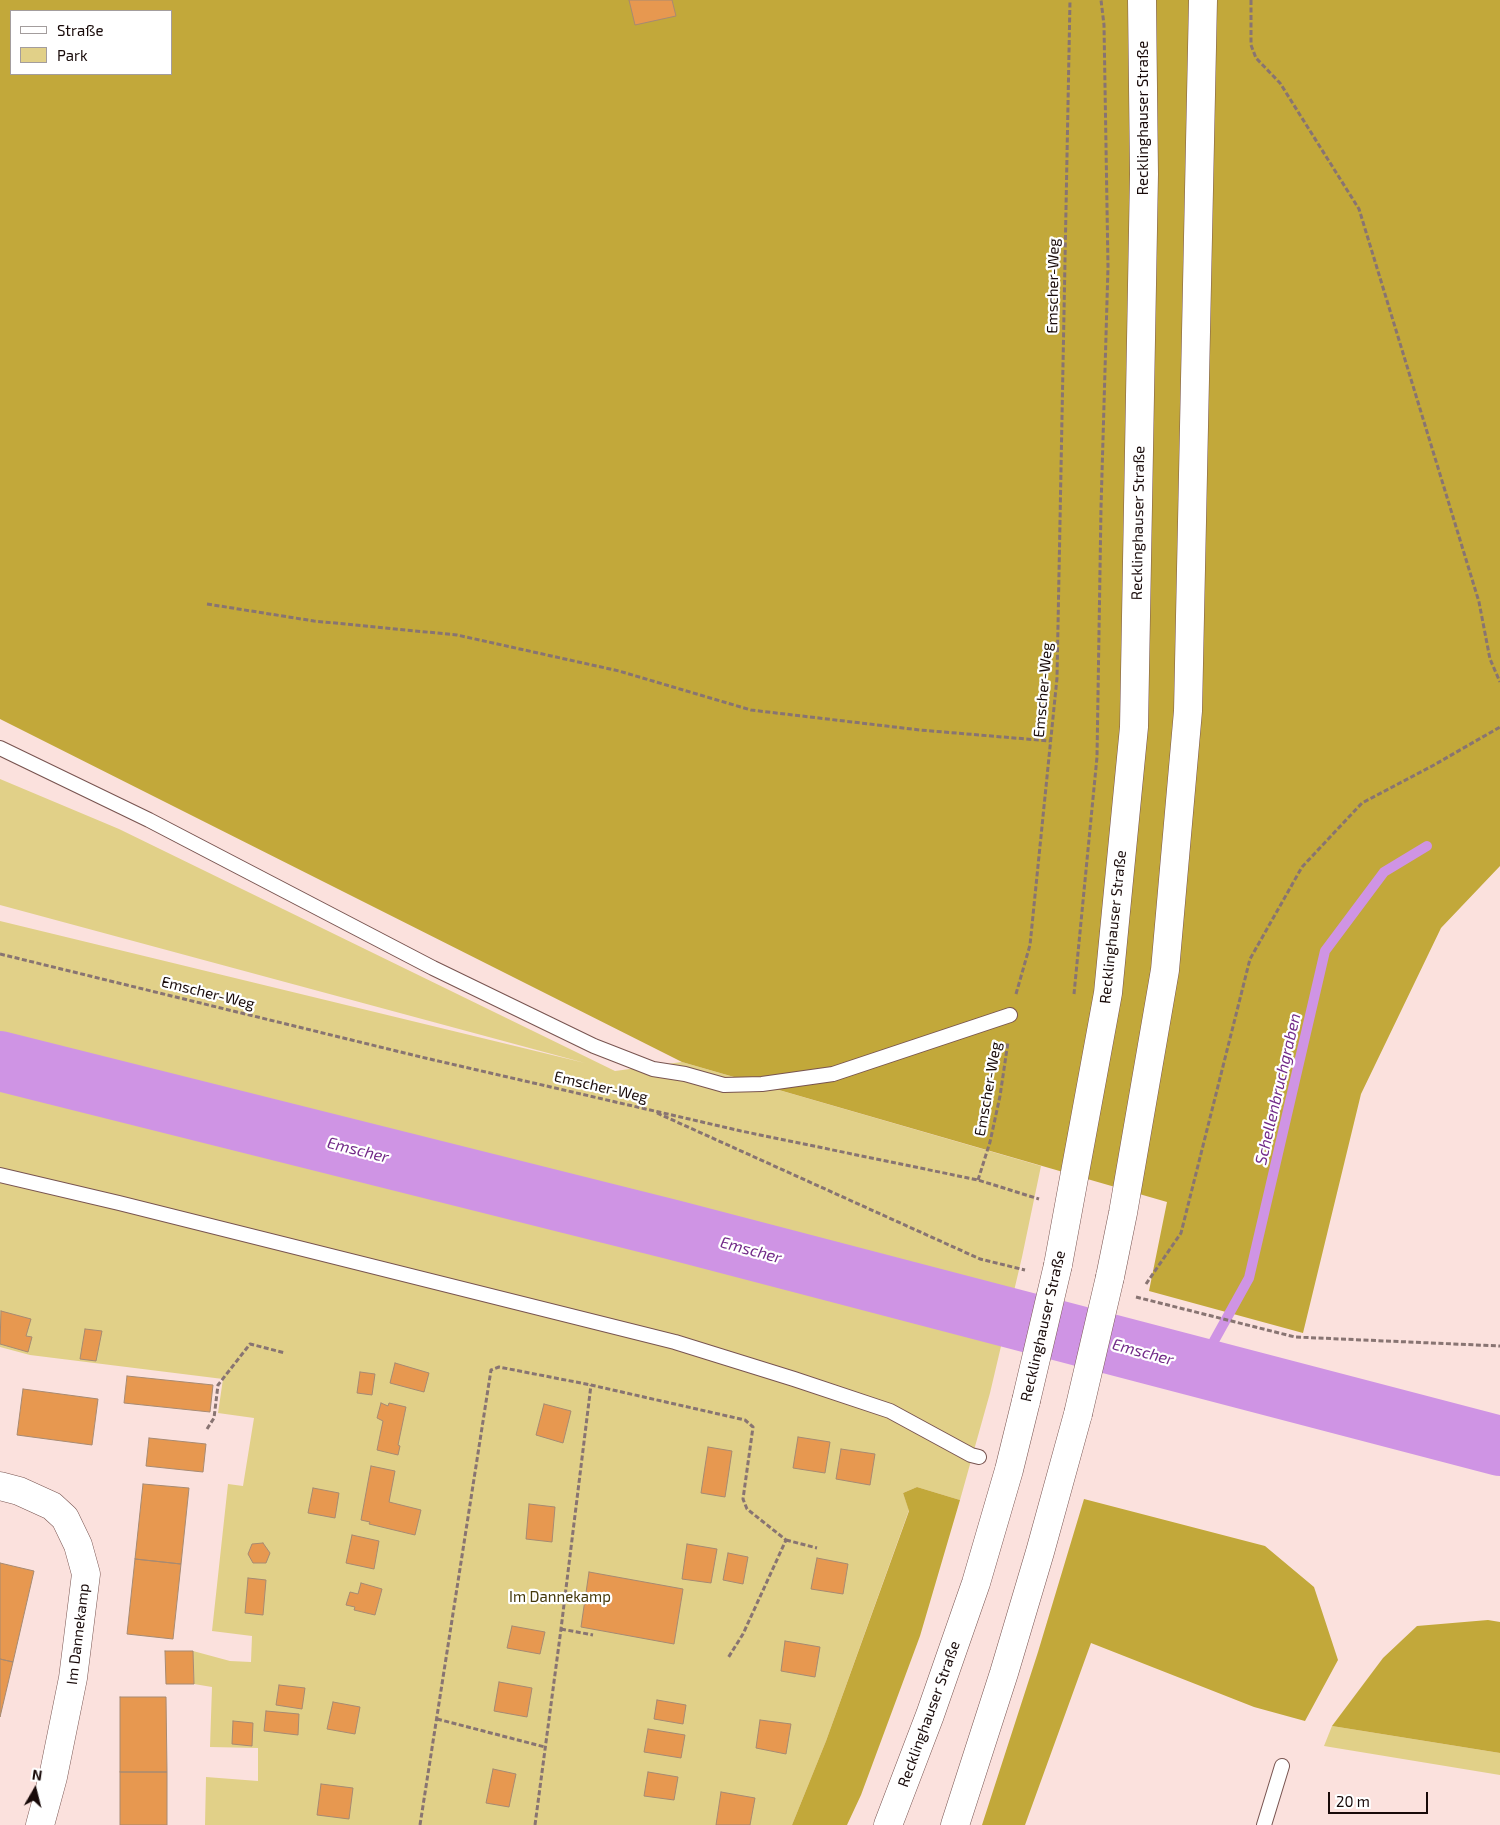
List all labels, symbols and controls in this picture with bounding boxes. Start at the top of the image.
legend [10,10,172,75]
text: Straße [57,21,103,39]
street label: Recklinghauser Straße [1134,41,1152,195]
text: Park [57,46,88,64]
street label: Emscher-Weg [1043,238,1063,334]
street label: Recklinghauser Straße [1128,446,1148,600]
street label: Emscher-Weg [1030,642,1056,738]
street label: Recklinghauser Straße [1096,849,1130,1005]
street label: Emscher-Weg [159,973,257,1013]
water label: Schellenbruchgraben [1251,1011,1305,1167]
street label: Emscher-Weg [971,1040,1005,1138]
street label: Emscher-Weg [552,1067,650,1107]
water label: Emscher [325,1133,391,1167]
water label: Emscher [718,1233,784,1267]
street label: Recklinghauser Straße [1017,1249,1069,1403]
water label: Emscher [1110,1335,1176,1369]
street label: Im Dannekamp [63,1582,93,1686]
park label: Im Dannekamp [509,1588,611,1606]
street label: Recklinghauser Straße [894,1638,964,1790]
north arrow [10,1765,60,1815]
text: N [31,1766,43,1784]
scale bar [1330,1782,1430,1814]
text: 20 m [1336,1792,1370,1810]

